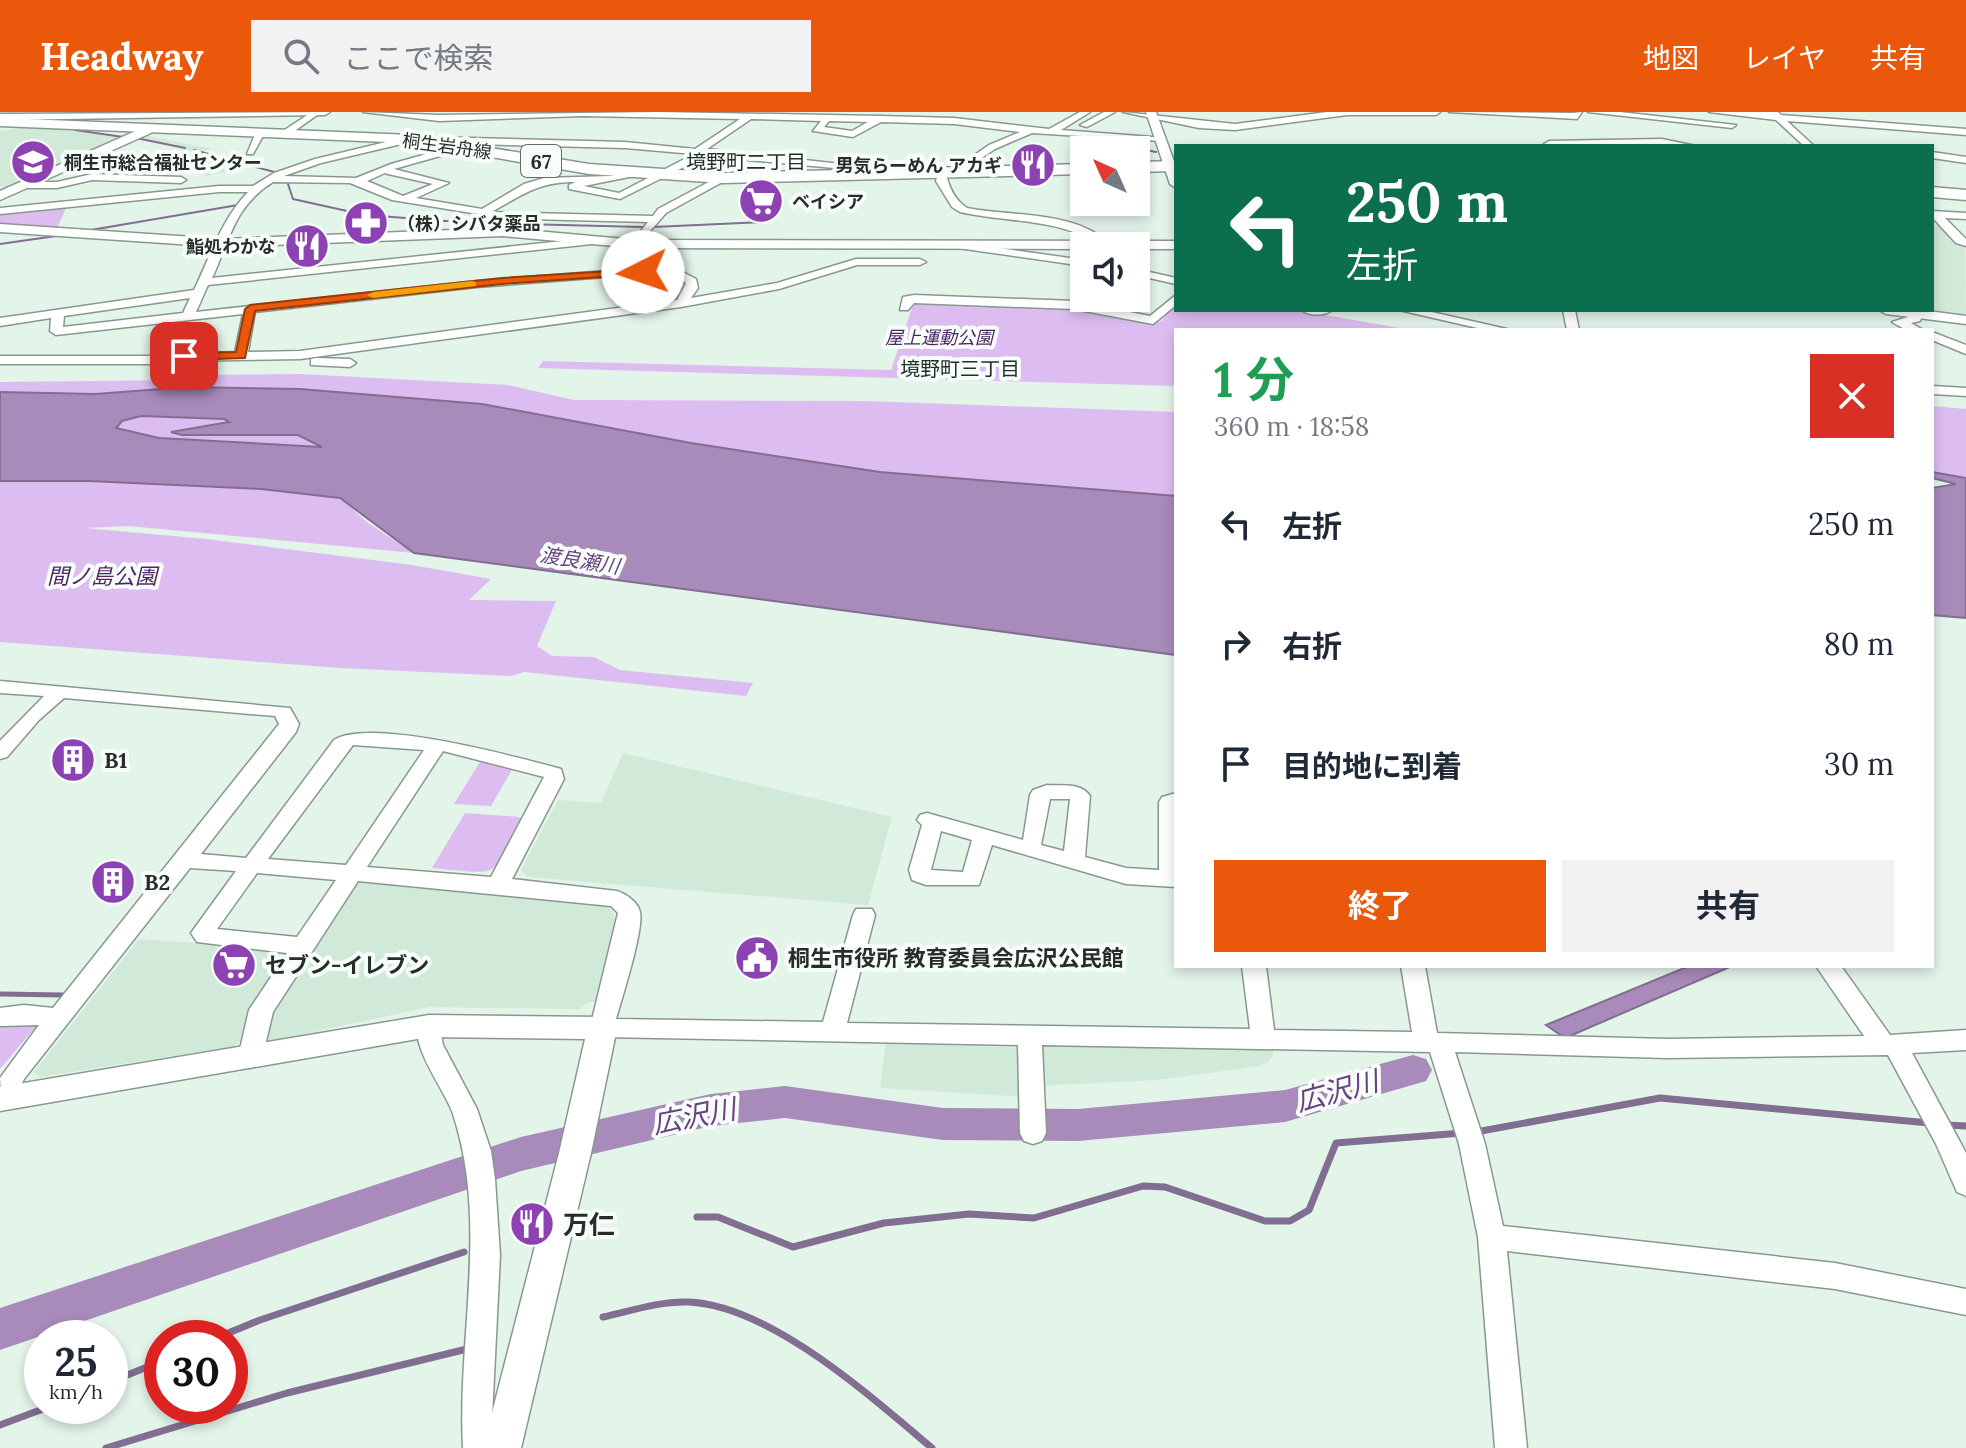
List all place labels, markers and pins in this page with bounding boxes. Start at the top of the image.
school or university icon: 桐生市総合福祉センター [9,138,57,186]
restaurant icon: 男気らーめん アカギ [1009,141,1057,189]
place label: 桐生市総合福祉センター [64,151,262,174]
place label: 男気らーめん アカギ [835,154,1002,177]
supermarket icon: ベイシア [737,177,785,225]
place label: ベイシア [792,190,864,213]
pharmacy icon: （株）シバタ薬品 [342,199,390,247]
place label: （株）シバタ薬品 [397,212,540,235]
restaurant icon: 鮨処わかな [283,222,331,270]
place label: 鮨処わかな [186,235,276,258]
pin [150,322,218,390]
building icon: B1 [49,736,97,784]
place label: B1 [104,746,128,774]
building icon: B2 [89,858,137,906]
place label: B2 [144,868,170,896]
public building icon: 桐生市役所 教育委員会広沢公民館 [733,934,781,982]
supermarket icon: セブン-イレブン [210,941,258,989]
place label: 桐生市役所 教育委員会広沢公民館 [788,944,1124,972]
place label: セブン-イレブン [265,951,429,979]
restaurant icon: 万仁 [508,1200,556,1248]
place label: 万仁 [563,1208,615,1241]

